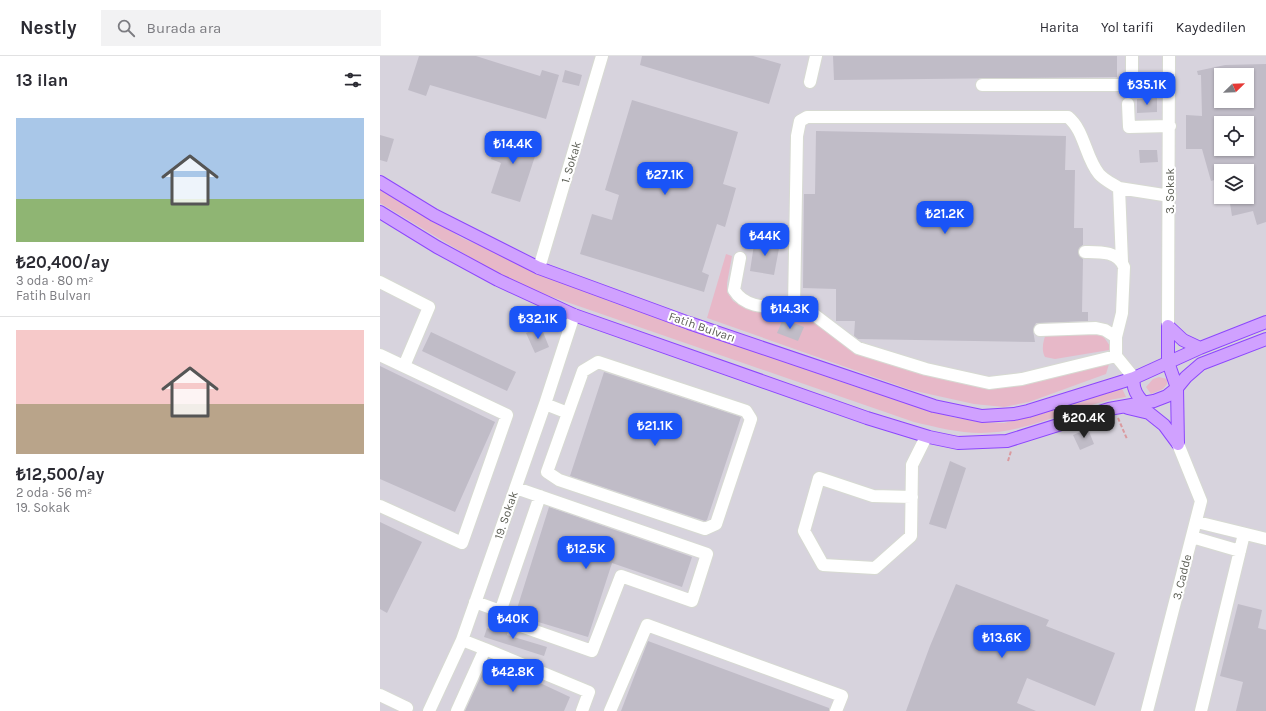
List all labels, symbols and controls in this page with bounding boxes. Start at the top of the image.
search box [101,10,381,46]
text: Nestly [20,17,77,39]
icon: search [115,17,137,39]
text: Burada ara [147,19,221,37]
text: Harita [1040,19,1079,36]
text: Yol tarifi [1101,19,1154,36]
text: Kaydedilen [1176,19,1246,36]
north arrow [1214,68,1254,108]
map controls [1214,68,1254,204]
icon: filters [342,69,364,91]
text: 13 ilan [16,70,68,90]
pin: ₺35.1K [1114,72,1180,106]
text: ₺35.1K [1127,77,1167,92]
button: locate [1214,116,1254,156]
pin: ₺14.4K [480,131,546,165]
text: ₺14.4K [494,136,532,151]
street label: 1. Sokak [558,139,584,185]
icon: home [154,144,226,216]
pin: ₺27.1K [632,162,698,196]
button: layers [1214,164,1254,204]
text: ₺27.1K [646,167,684,182]
street label: 3. Sokak [1163,168,1177,214]
pin: ₺21.2K [912,201,978,235]
text: ₺21.2K [925,206,965,221]
pin: ₺44K [741,223,789,257]
text: ₺44K [749,228,781,243]
text: ₺20,400/ay [16,252,109,272]
text: 3 oda · 80 m² [16,273,93,288]
text: Fatih Bulvarı [16,288,91,303]
pin: ₺14.3K [757,296,823,330]
text: ₺14.3K [770,301,810,316]
pin: ₺32.1K [505,306,571,340]
street label: Fatih Bulvarı [667,309,737,345]
text: ₺32.1K [518,311,558,326]
icon: home [154,356,226,428]
pin: ₺20.4K [1051,405,1117,439]
text: ₺20.4K [1063,410,1105,425]
pin: ₺21.1K [622,413,688,447]
text: ₺21.1K [637,418,673,433]
text: ₺12,500/ay [16,464,104,484]
text: 2 oda · 56 m² [16,485,92,500]
street label: 19. Sokak [491,489,521,541]
text: 19. Sokak [16,500,70,515]
pin: ₺12.5K [553,536,619,570]
text: ₺12.5K [567,541,605,556]
street label: 3. Cadde [1170,553,1194,601]
pin: ₺40K [489,606,537,640]
text: ₺40K [497,611,529,626]
pin: ₺13.6K [969,625,1035,659]
text: ₺13.6K [982,630,1022,645]
pin: ₺42.8K [480,659,546,693]
text: ₺42.8K [492,664,534,679]

